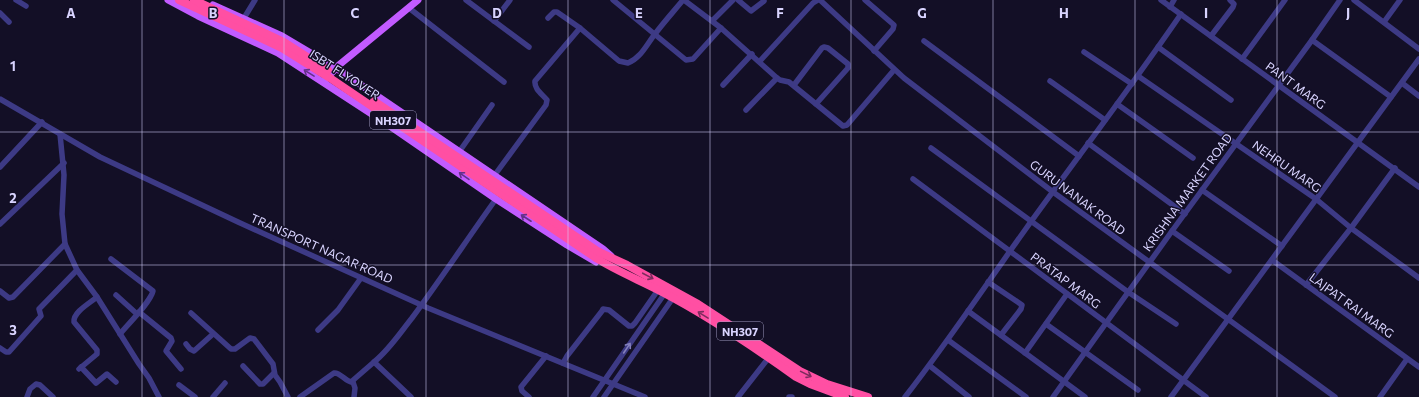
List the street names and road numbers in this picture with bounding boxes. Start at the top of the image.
street label: ISBT FLYOVER [307,46,383,102]
street label: PANT MARG [1263,59,1329,111]
road number: NH307 [370,111,416,129]
street label: KRISHNA MARKET ROAD [1139,130,1235,254]
street label: NEHRU MARG [1250,137,1324,195]
street label: GURU NANAK ROAD [1028,157,1129,238]
street label: TRANSPORT NAGAR ROAD [249,210,395,286]
street label: PRATAP MARG [1028,249,1104,311]
street label: LAJPAT RAI MARG [1306,270,1397,341]
road number: NH307 [717,322,763,340]

